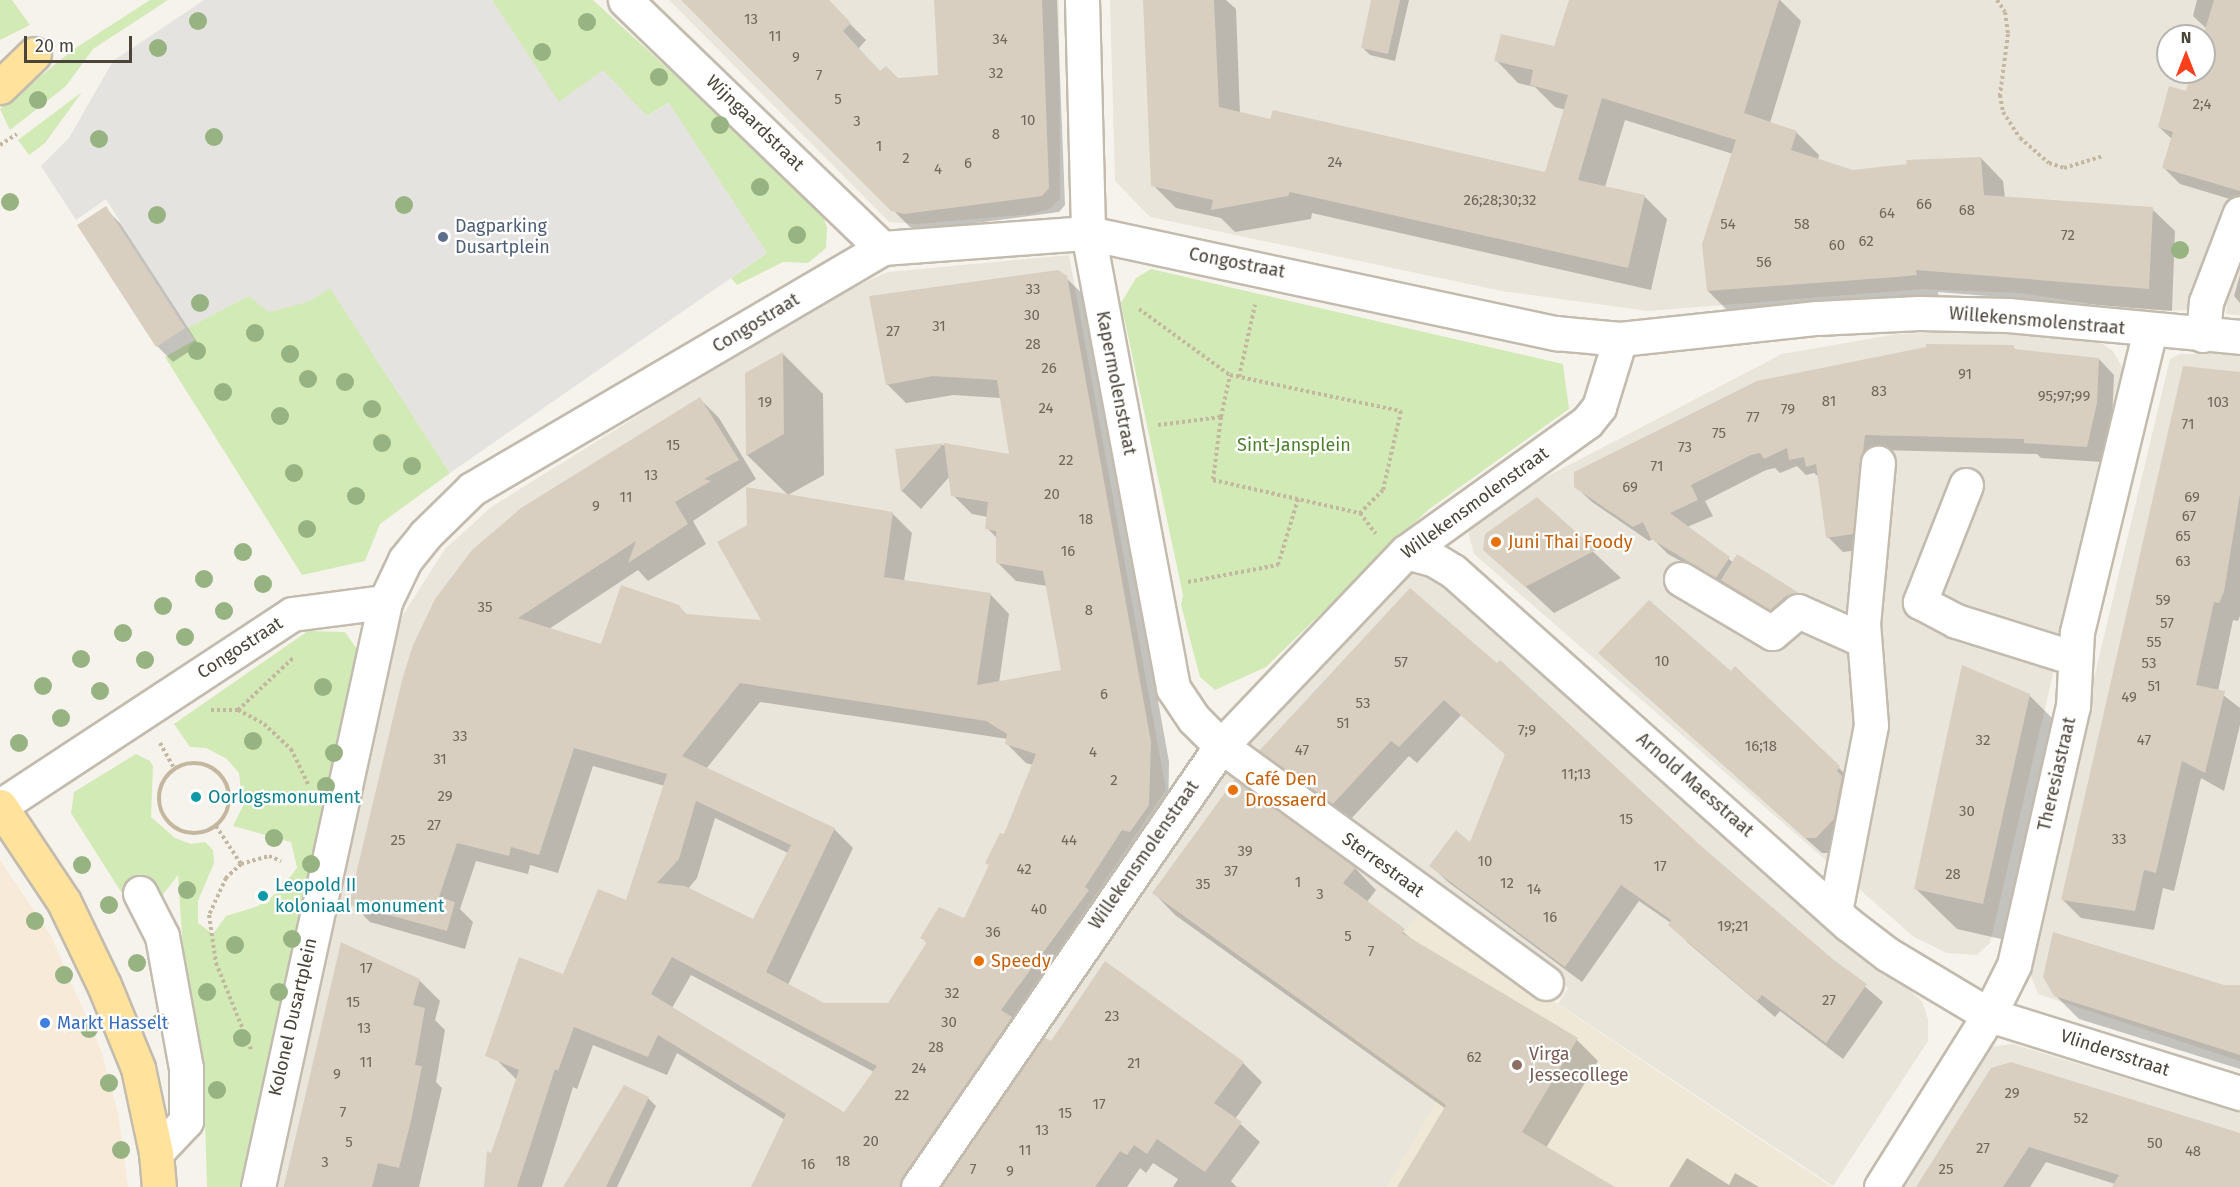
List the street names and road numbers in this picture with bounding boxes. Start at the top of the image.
street label: Wijngaardstraat [701,71,809,175]
street label: Congostraat [1187,243,1287,283]
street label: Congostraat [709,289,803,357]
street label: Willekensmolenstraat [1948,303,2126,339]
street label: Kapermolenstraat [1091,309,1141,457]
street label: Willekensmolenstraat [1397,442,1553,564]
street label: Congostraat [193,612,287,684]
street label: Theresiastraat [2033,715,2081,833]
street label: Arnold Maesstraat [1632,728,1758,842]
street label: Willekensmolenstraat [1084,776,1204,934]
street label: Sterrestraat [1338,828,1428,902]
street label: Kolonel Dusartplein [264,936,322,1098]
street label: Vlindersstraat [2058,1025,2172,1081]

